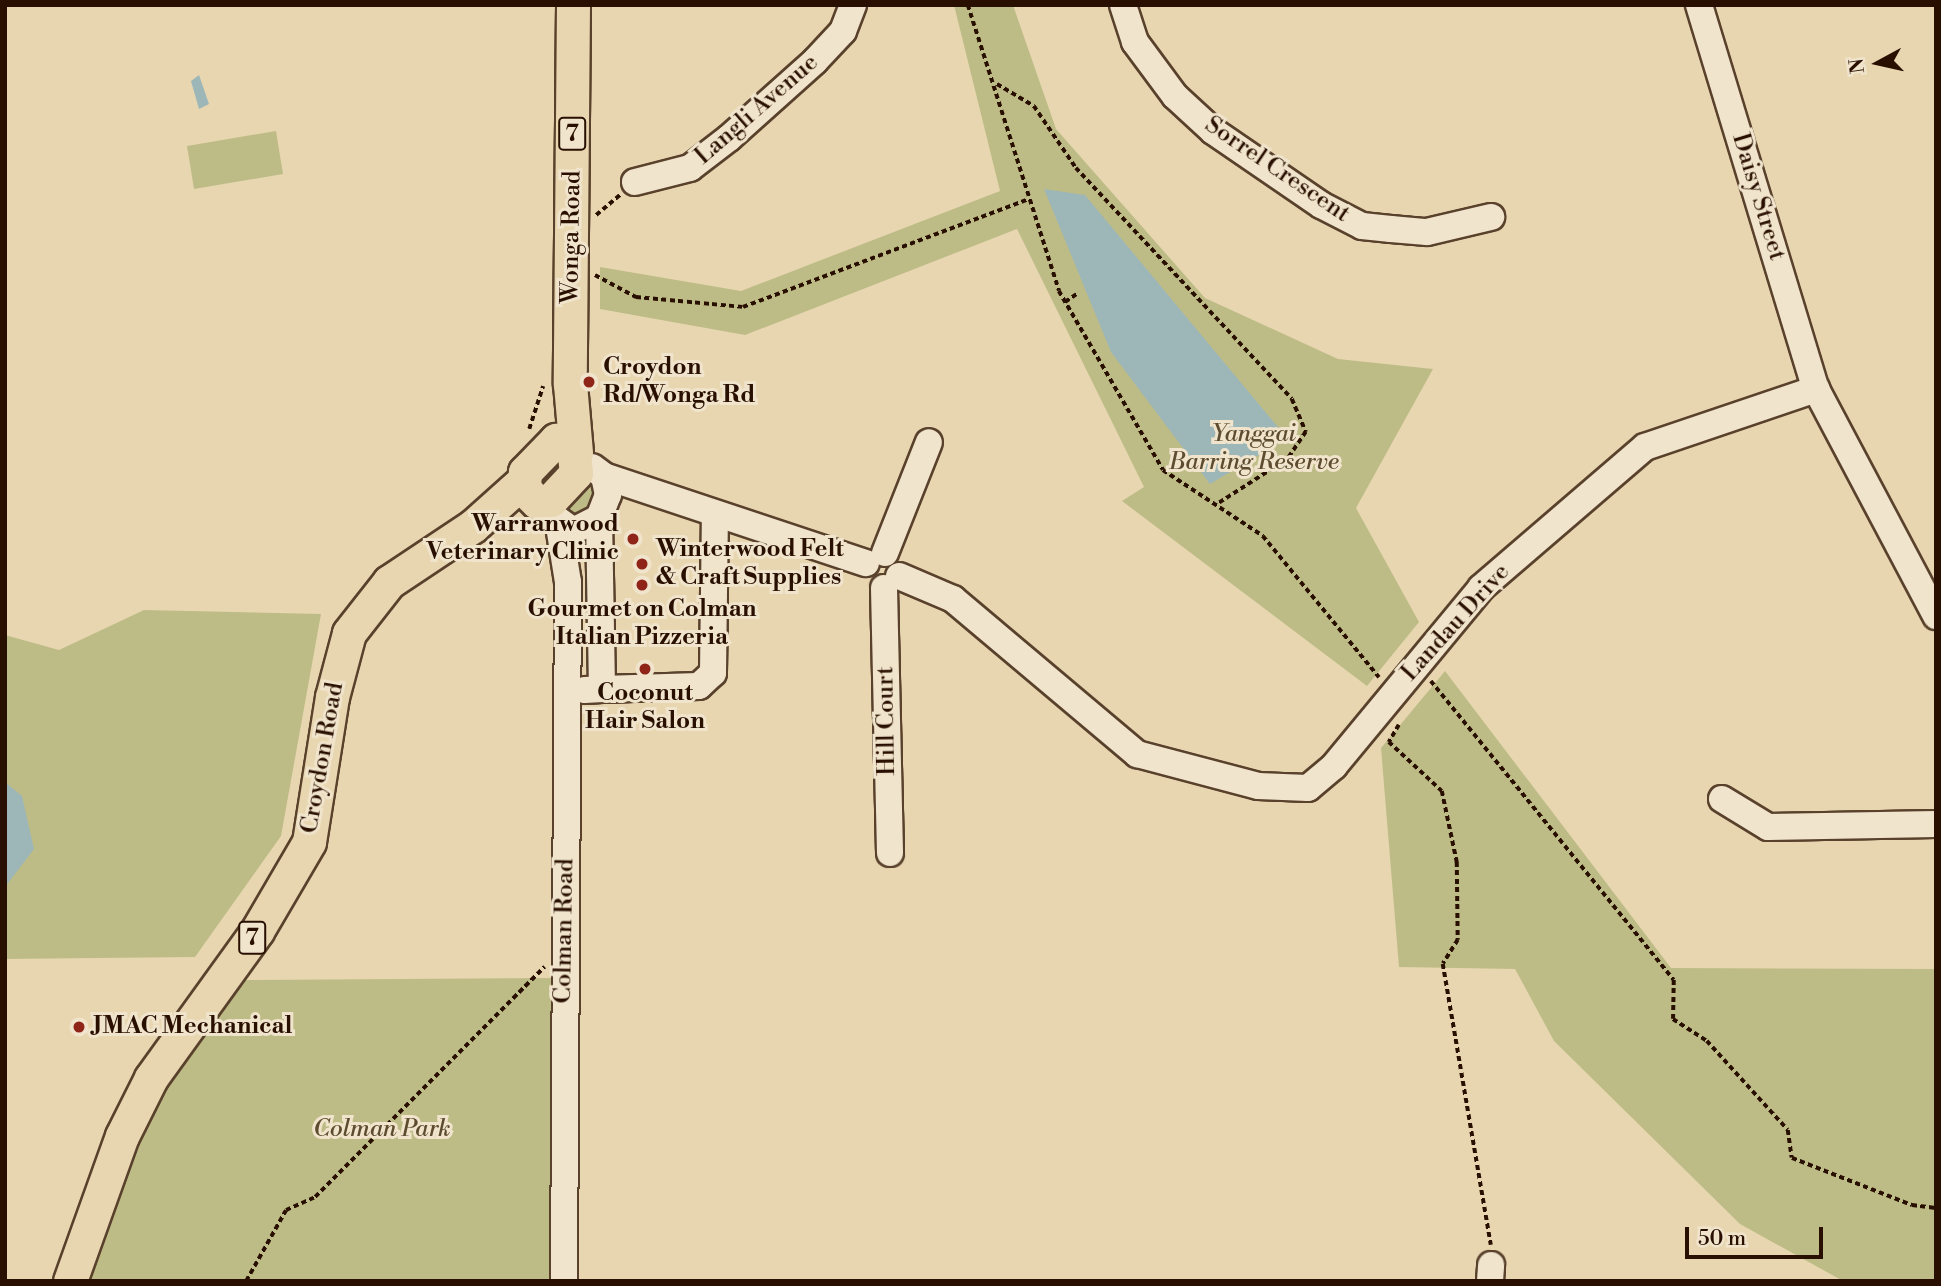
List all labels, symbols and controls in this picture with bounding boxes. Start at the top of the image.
north arrow [1843,28,1913,98]
street label: Langli Avenue [690,49,824,171]
text: N [1844,57,1870,75]
street label: Sorrel Crescent [1199,111,1355,229]
road number: 7 [558,114,586,154]
street label: Daisy Street [1725,130,1791,264]
street label: Wonga Road [556,170,588,304]
place label: Croydon Rd/Wonga Rd [603,354,755,410]
marker: Croydon Rd/Wonga Rd [581,374,597,390]
park label: Yanggai Barring Reserve [1169,421,1339,477]
place label: Warranwood Veterinary Clinic [426,511,619,567]
marker: Warranwood Veterinary Clinic [625,531,641,547]
place label: Winterwood Felt & Craft Supplies [656,536,844,592]
marker: Winterwood Felt & Craft Supplies [634,556,650,572]
street label: Landau Drive [1396,558,1516,688]
marker: Gourmet on Colman Italian Pizzeria [634,577,650,593]
place label: Gourmet on Colman Italian Pizzeria [528,596,756,652]
marker: Coconut Hair Salon [637,661,653,677]
street label: Hill Court [872,666,902,776]
street label: Croydon Road [296,680,350,836]
place label: Coconut Hair Salon [585,680,705,736]
street label: Colman Road [549,858,581,1004]
road number: 7 [238,918,266,958]
place label: JMAC Mechanical [93,1013,292,1041]
marker: JMAC Mechanical [71,1019,87,1035]
park label: Colman Park [313,1116,451,1144]
scale bar [1689,1212,1827,1256]
text: 50 m [1698,1226,1746,1252]

